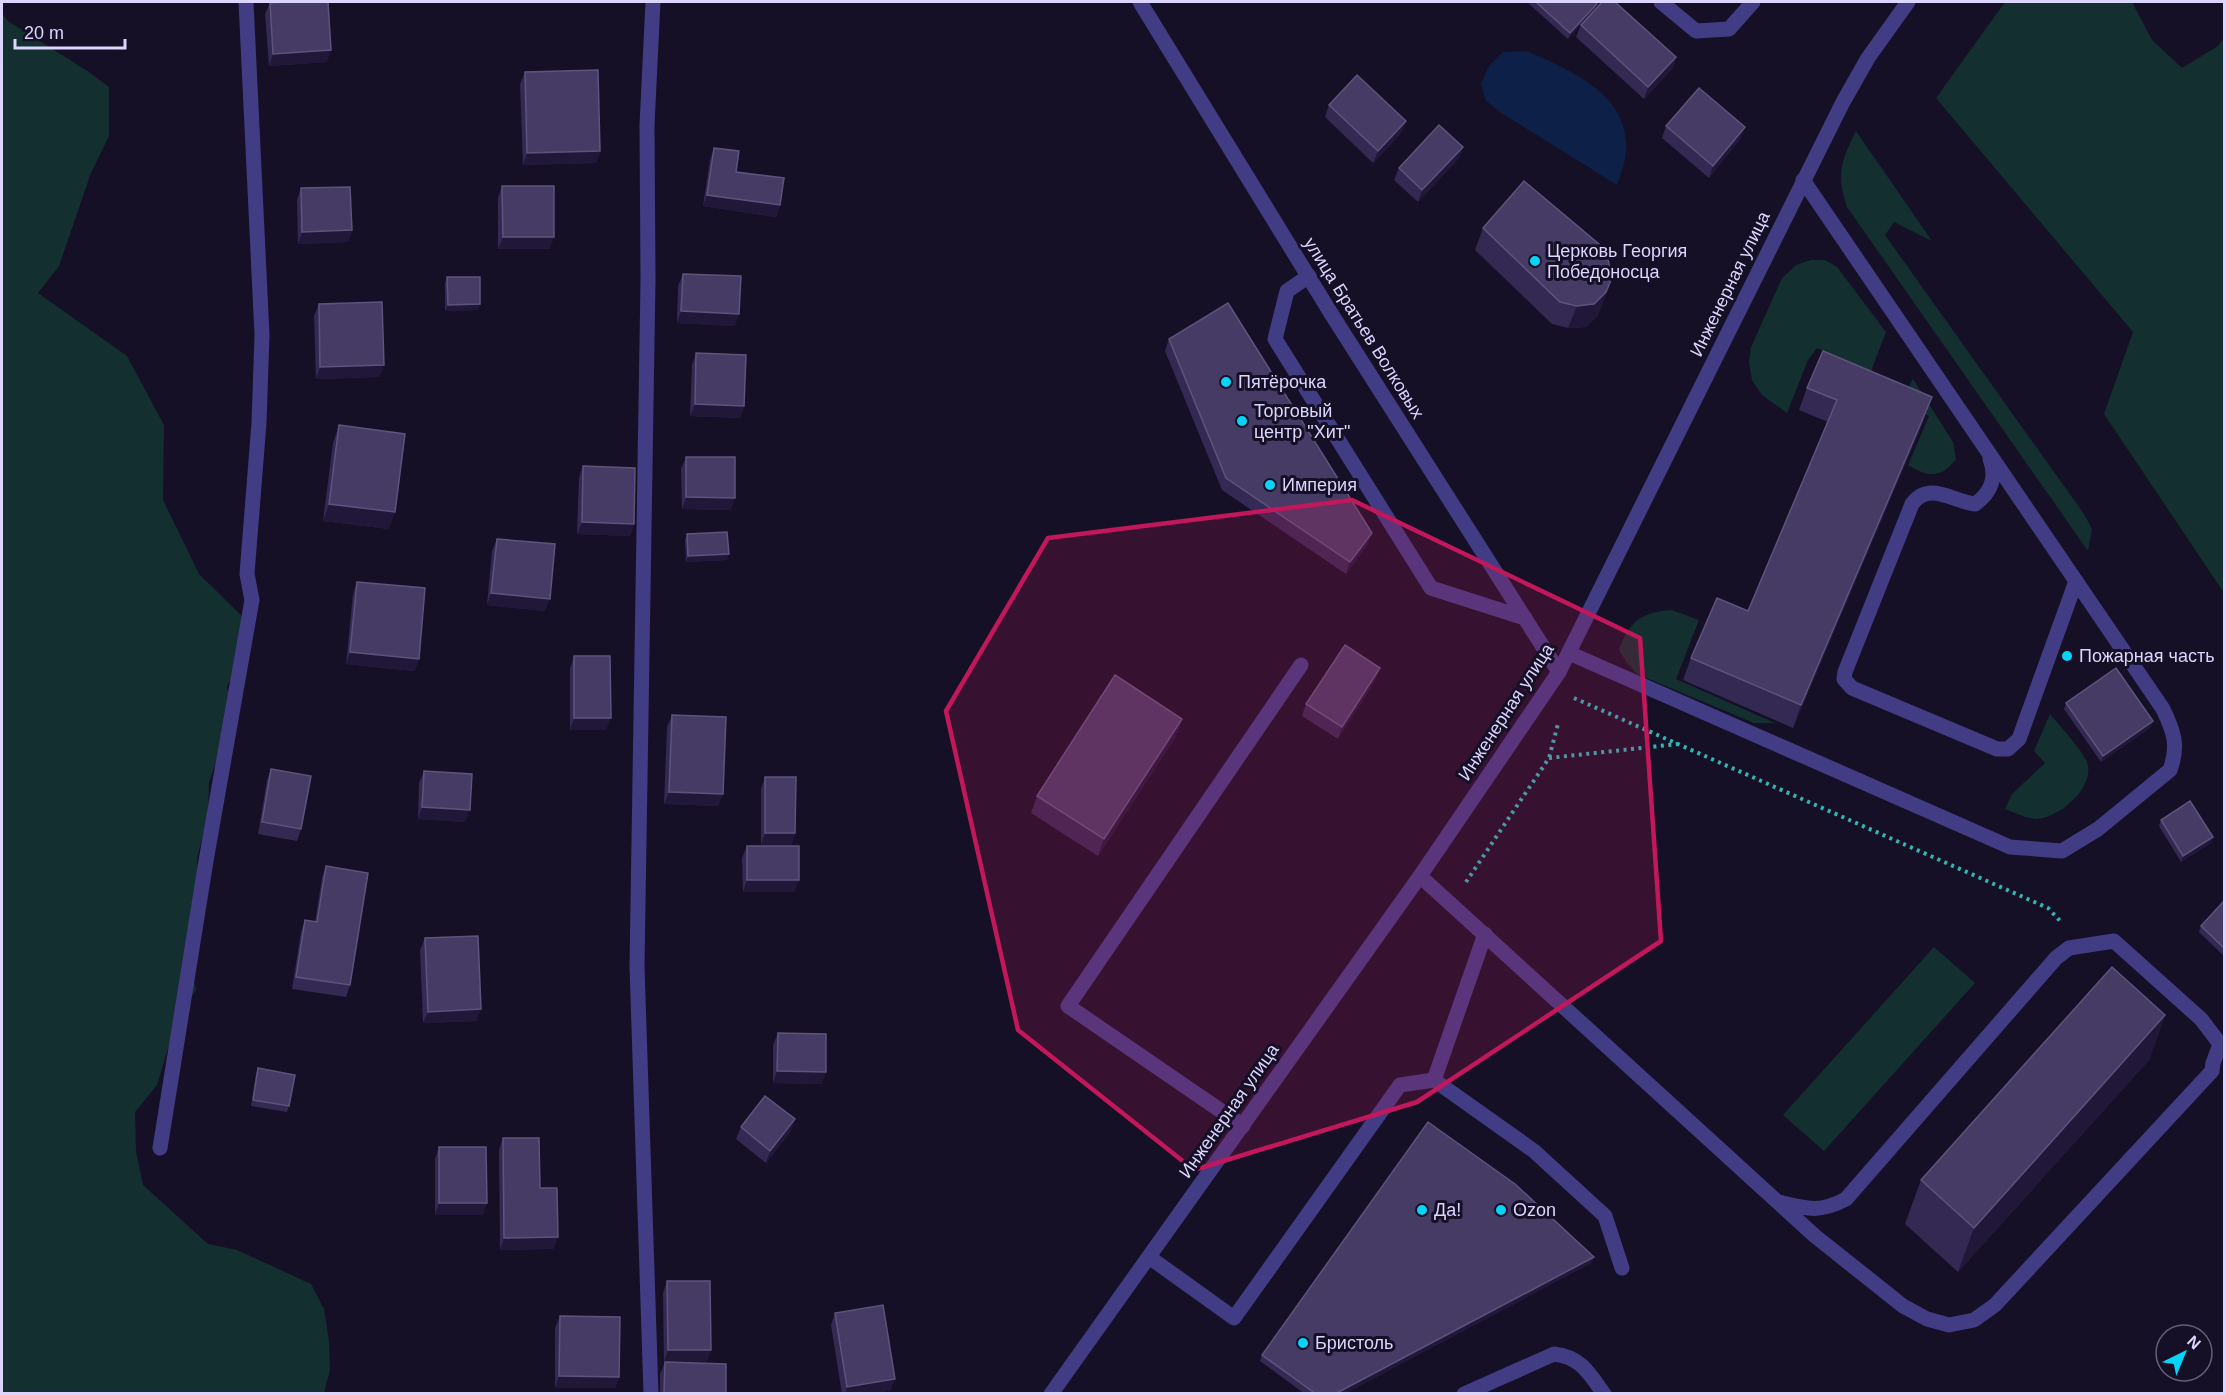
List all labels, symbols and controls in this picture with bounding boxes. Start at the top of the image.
scale bar [15,12,124,50]
text: 20 m [24,23,64,43]
street label: Инженерная улица [1686,207,1774,360]
street label: улица Братьев Волковых [1300,234,1428,422]
place label: Церковь Георгия Победоносца [1547,241,1687,282]
marker: Церковь Георгия Победоносца [1528,254,1542,268]
place label: Пятёрочка [1238,372,1327,392]
marker: Пятёрочка [1219,375,1233,389]
place label: Торговый центр "Хит" [1254,401,1350,442]
marker: Торговый центр "Хит" [1235,414,1249,428]
place label: Империя [1282,475,1357,495]
marker: Империя [1263,478,1277,492]
street label: Инженерная улица [1454,639,1558,784]
place label: Пожарная часть [2079,646,2215,666]
marker: Пожарная часть [2060,649,2074,663]
street label: Инженерная улица [1175,1039,1283,1182]
place label: Да! [1434,1200,1461,1220]
place label: Ozon [1513,1200,1556,1220]
marker: Да! [1415,1203,1429,1217]
marker: Ozon [1494,1203,1508,1217]
north arrow [2154,1323,2214,1383]
text: N [2184,1332,2204,1353]
place label: Бристоль [1315,1333,1393,1353]
marker: Бристоль [1296,1336,1310,1350]

